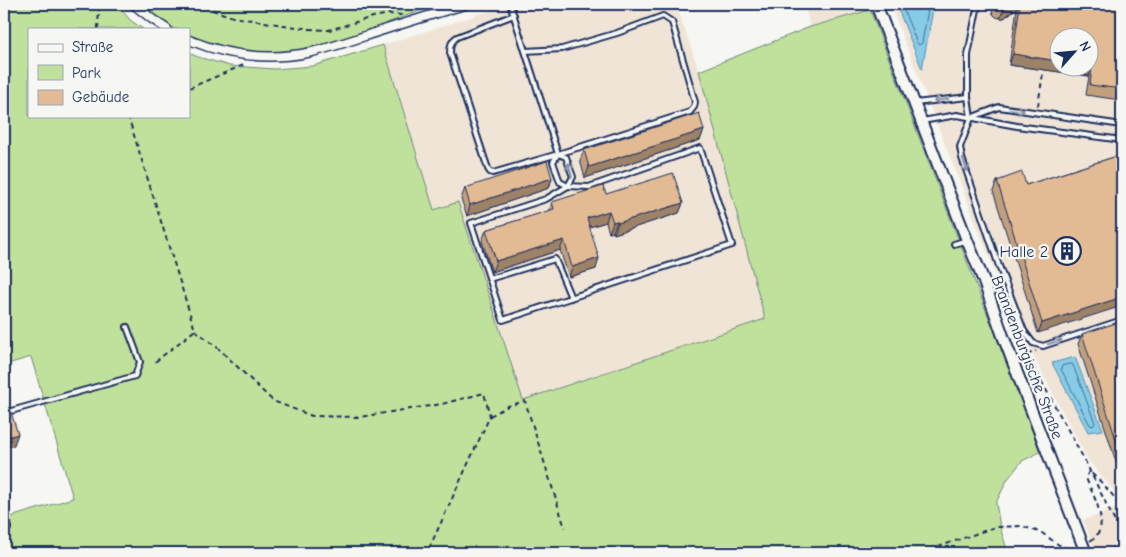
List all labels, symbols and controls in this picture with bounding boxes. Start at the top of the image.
legend [28,28,190,118]
north arrow [1048,28,1098,78]
text: Straße [72,38,114,56]
text: N [1075,38,1095,54]
text: Park [72,64,101,82]
text: Gebäude [72,88,130,106]
one-way arrow [933,95,949,105]
one-way arrow [1009,105,1025,115]
one-way arrow [960,156,970,172]
one-way arrow [565,163,574,179]
building icon: Halle 2 [1052,236,1082,266]
place label: Halle 2 [999,243,1048,261]
street label: Brandenburgische Straße [988,273,1067,442]
one-way arrow [1047,336,1063,346]

